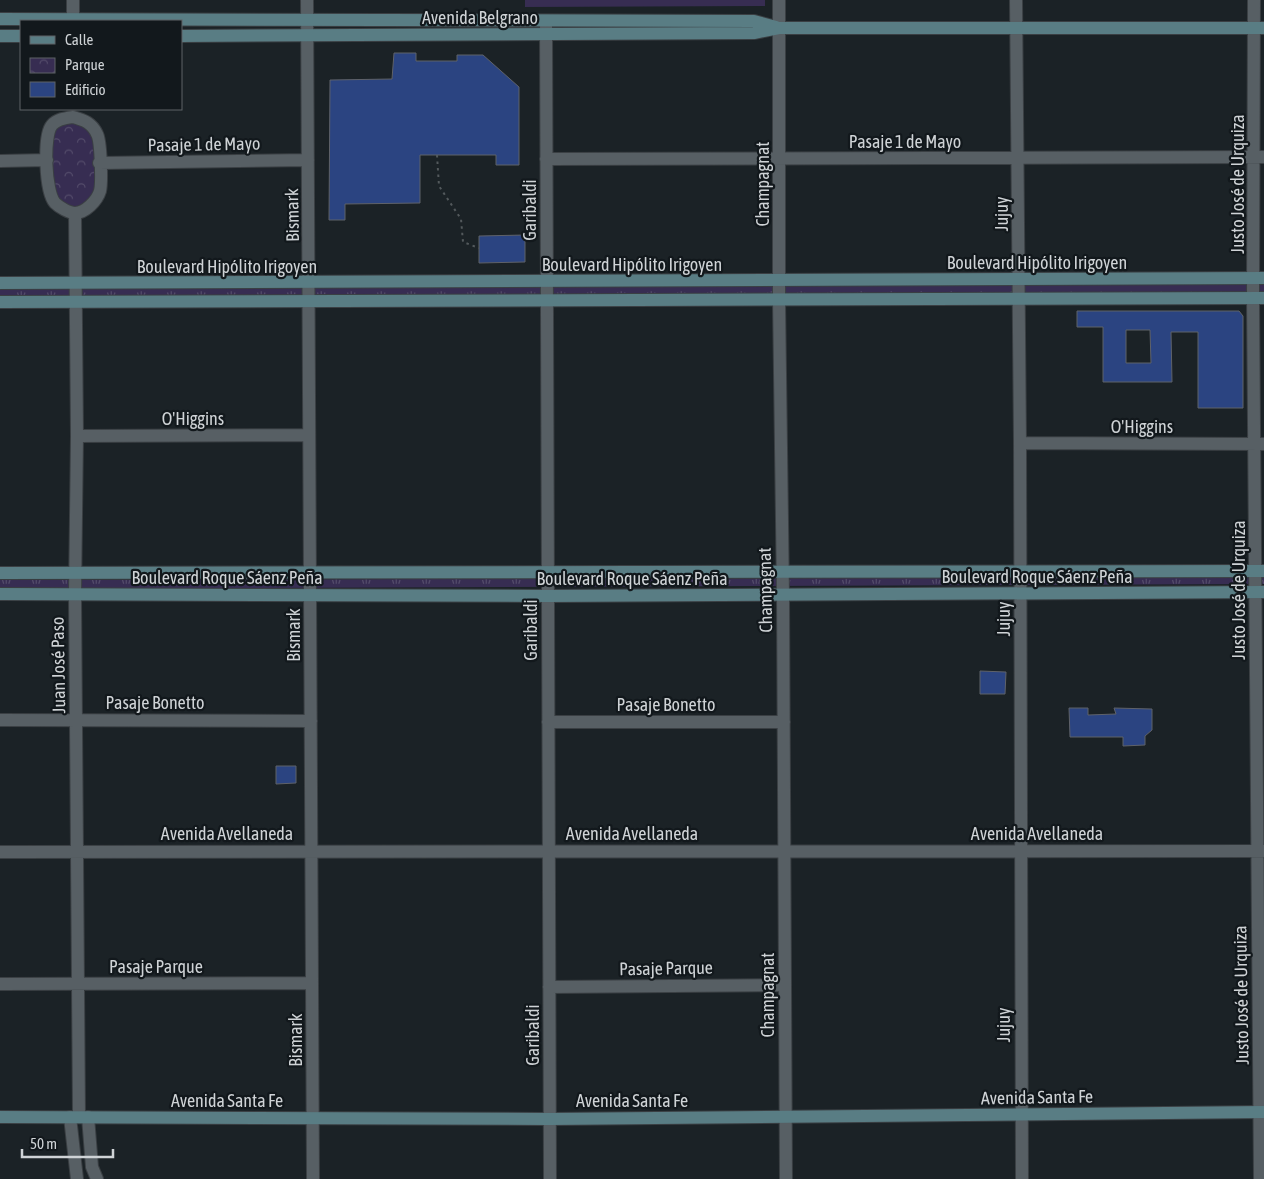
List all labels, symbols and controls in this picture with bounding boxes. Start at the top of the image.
street label: Avenida Belgrano [422,7,538,28]
legend [20,20,182,110]
text: Calle [65,31,94,48]
text: Parque [65,56,105,73]
text: Edificio [65,81,106,98]
street label: Justo José de Urquiza [1227,114,1248,254]
street label: Pasaje 1 de Mayo [849,131,961,152]
street label: Pasaje 1 de Mayo [148,133,260,155]
street label: Champagnat [752,141,773,227]
street label: Garibaldi [519,179,540,241]
street label: Bismark [281,188,303,242]
street label: Jujuy [991,197,1012,231]
street label: Boulevard Hipólito Irigoyen [947,252,1127,273]
street label: Boulevard Hipólito Irigoyen [542,254,722,275]
street label: Boulevard Hipólito Irigoyen [137,256,317,277]
street label: O'Higgins [162,408,224,429]
street label: O'Higgins [1111,416,1173,437]
street label: Justo José de Urquiza [1228,520,1249,660]
street label: Champagnat [754,547,776,633]
street label: Boulevard Roque Sáenz Peña [941,566,1133,587]
street label: Boulevard Roque Sáenz Peña [131,567,323,588]
street label: Boulevard Roque Sáenz Peña [536,568,728,589]
street label: Garibaldi [520,599,541,661]
street label: Jujuy [993,602,1014,636]
street label: Bismark [283,608,304,662]
street label: Juan José Paso [47,616,69,714]
street label: Pasaje Bonetto [106,692,204,713]
street label: Pasaje Bonetto [617,694,715,715]
street label: Avenida Avellaneda [161,823,293,844]
street label: Avenida Avellaneda [566,823,698,844]
street label: Avenida Avellaneda [971,823,1103,844]
street label: Justo José de Urquiza [1229,925,1253,1065]
street label: Champagnat [757,952,778,1038]
street label: Pasaje Parque [109,956,203,977]
street label: Pasaje Parque [619,957,713,979]
street label: Garibaldi [522,1004,543,1066]
street label: Jujuy [993,1008,1014,1042]
street label: Bismark [285,1013,306,1067]
street label: Avenida Santa Fe [981,1086,1093,1108]
street label: Avenida Santa Fe [171,1090,283,1111]
street label: Avenida Santa Fe [576,1090,688,1111]
scale bar [22,1126,114,1158]
text: 50 m [30,1135,57,1152]

